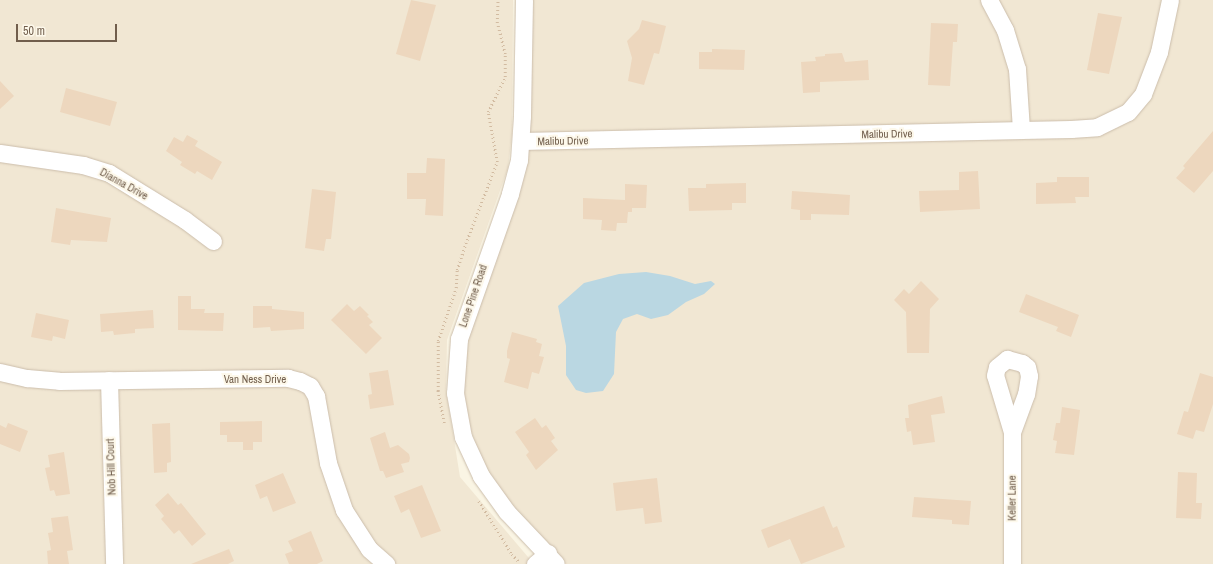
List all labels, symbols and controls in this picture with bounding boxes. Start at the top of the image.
scale bar [18,16,119,42]
text: 50 m [23,23,45,39]
street label: Malibu Drive [861,127,913,141]
street label: Malibu Drive [537,134,589,148]
street label: Dianna Drive [98,165,150,203]
street label: Lone Pine Road [456,263,490,329]
street label: Van Ness Drive [224,372,286,386]
street label: Nob Hill Court [103,438,119,496]
street label: Keller Lane [1005,475,1019,521]

